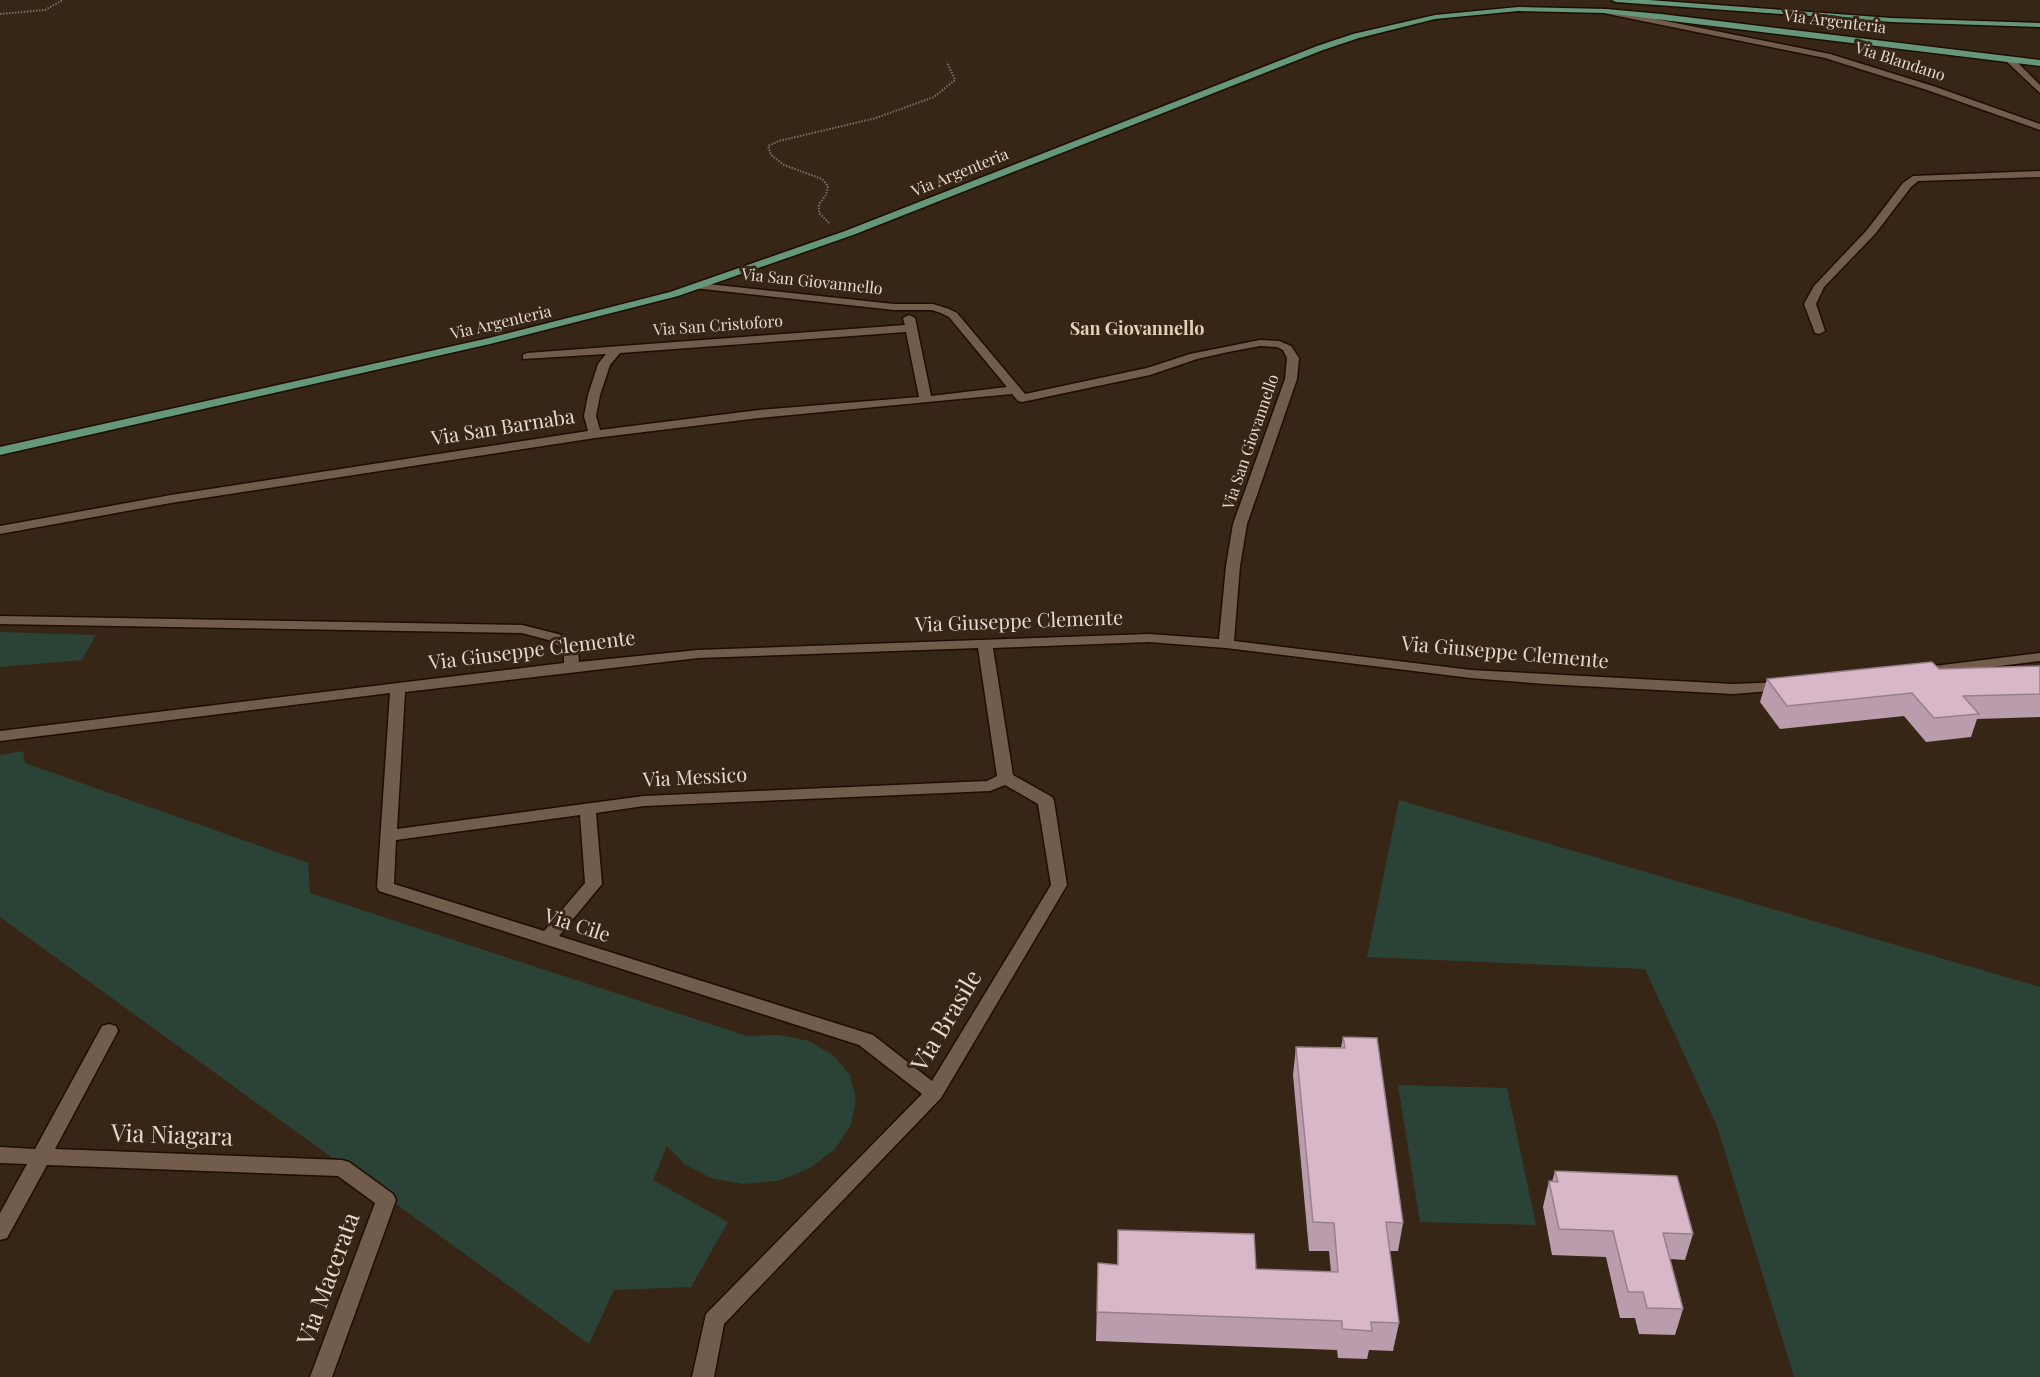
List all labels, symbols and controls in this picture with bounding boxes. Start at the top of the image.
street label: Via Argenteria [1783,6,1887,38]
street label: Via Blandano [1852,38,1948,86]
street label: Via Argenteria [909,145,1011,201]
street label: Via San Giovannello [741,265,883,299]
street label: Via Argenteria [449,302,553,344]
street label: Via San Cristoforo [652,312,784,340]
district label: San Giovannello [1070,318,1204,340]
street label: Via San Giovannello [1219,372,1283,512]
street label: Via San Barnaba [430,405,576,451]
street label: Via Giuseppe Clemente [915,606,1123,638]
street label: Via Giuseppe Clemente [427,626,637,676]
street label: Via Giuseppe Clemente [1400,632,1610,674]
street label: Via Messico [642,763,748,793]
street label: Via Cile [541,904,613,948]
street label: Via Brasile [905,965,989,1077]
street label: Via Niagara [111,1119,233,1153]
street label: Via Macerata [292,1209,366,1349]

